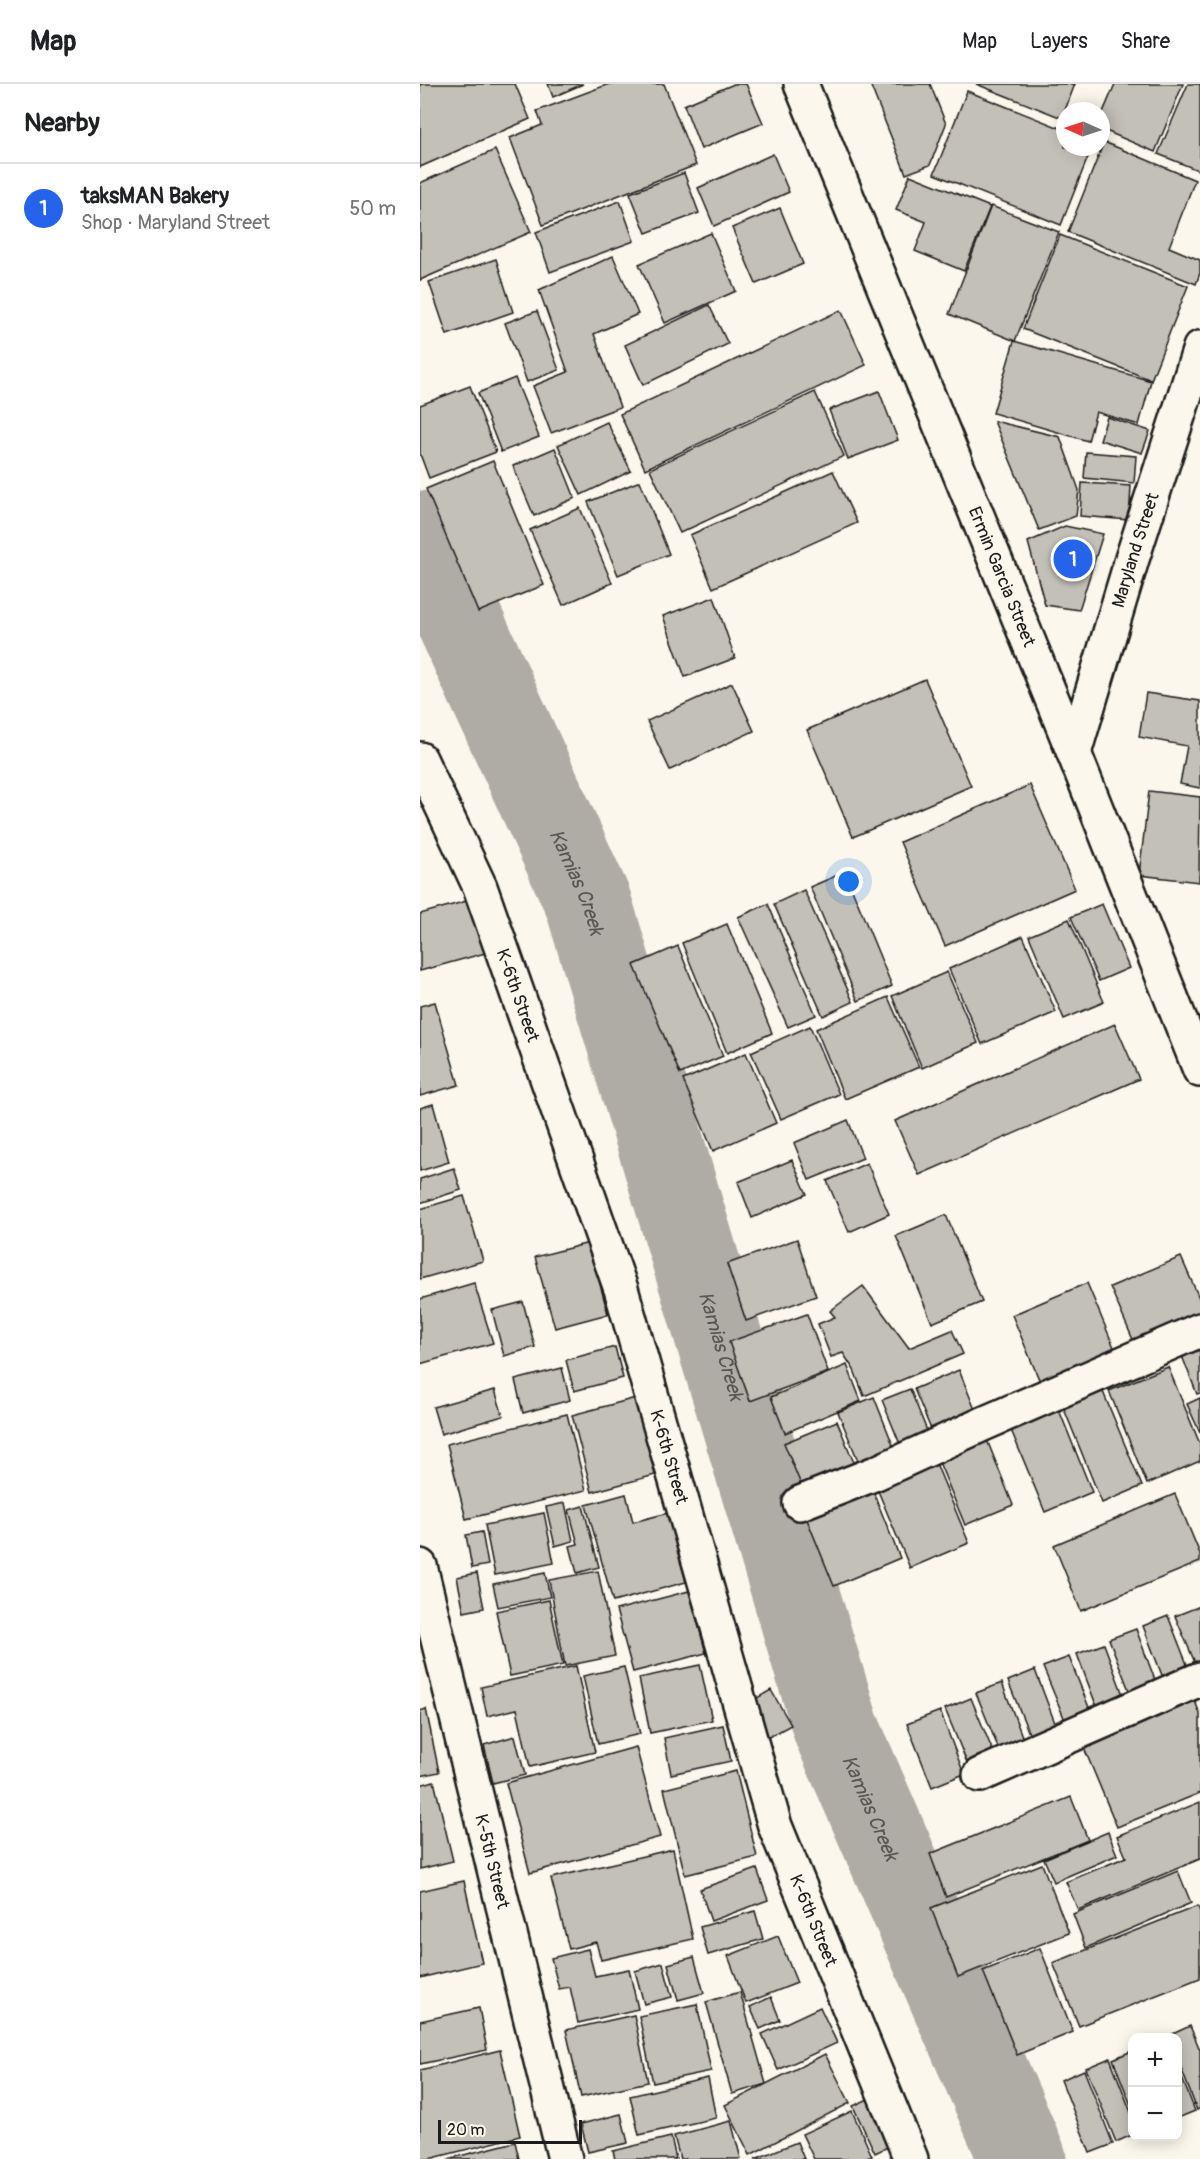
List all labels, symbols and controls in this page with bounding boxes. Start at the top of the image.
text: Map [30,24,76,59]
text: Map [962,28,997,55]
text: Layers [1030,28,1088,55]
text: Share [1121,28,1170,55]
north arrow [1056,102,1110,156]
text: Nearby [24,107,100,139]
text: taksMAN Bakery [81,182,229,210]
text: 1 [40,196,47,221]
text: 50 m [349,196,396,221]
text: Shop · Maryland Street [81,210,270,235]
street label: Maryland Street [1107,489,1164,610]
street label: Ermin Garcia Street [963,503,1041,651]
pin: 1 [1054,536,1092,582]
water label: Kamias Creek [544,825,610,939]
your location [834,867,863,896]
street label: K-6th Street [491,945,545,1046]
water label: Kamias Creek [693,1288,750,1405]
street label: K-6th Street [645,1407,694,1508]
water label: Kamias Creek [837,1751,905,1866]
street label: K-5th Street [470,1812,515,1912]
street label: K-6th Street [784,1871,843,1971]
map controls [1128,2033,1182,2141]
button: + [1128,2033,1182,2087]
button: − [1128,2087,1182,2141]
scale bar [438,2117,582,2144]
text: 20 m [447,2120,485,2140]

